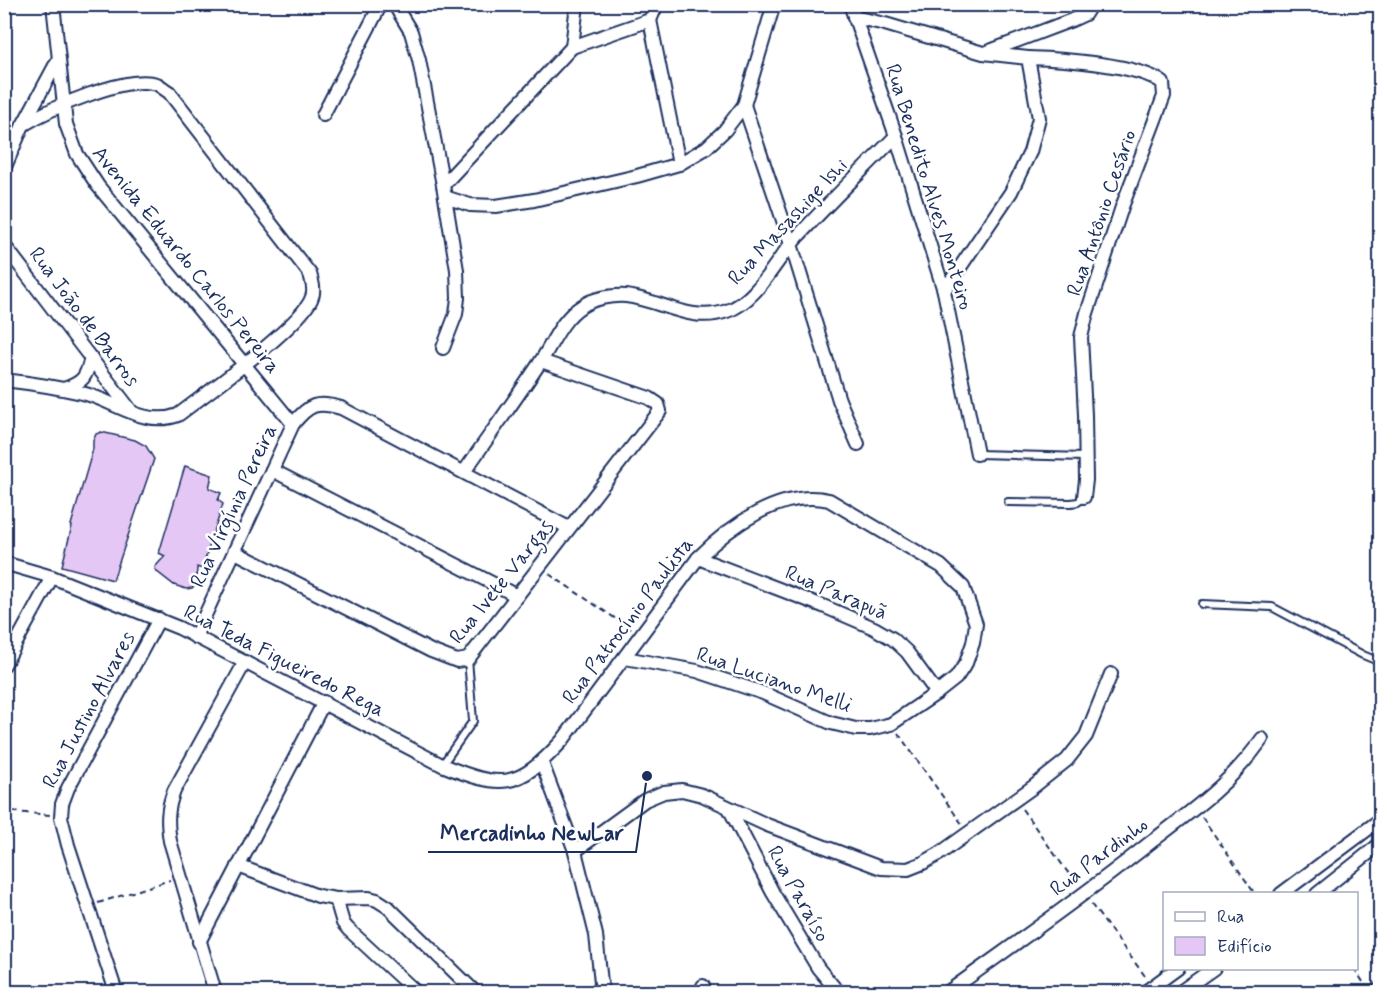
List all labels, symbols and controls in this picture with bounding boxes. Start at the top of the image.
street label: Rua Benedito Alves Monteiro [878,61,980,313]
street label: Rua Antônio Cesário [1060,126,1144,300]
street label: Avenida Eduardo Carlos Pereira [85,140,287,380]
street label: Rua Masashige Ishi [722,152,854,292]
street label: Rua João de Barros [22,241,146,393]
street label: Rua Virgínia Pereira [184,420,285,592]
street label: Rua Ivete Vargas [443,514,562,651]
street label: Rua Patrocínio Paulista [556,532,700,710]
street label: Rua Parapuã [781,559,891,627]
street label: Rua Teda Figueiredo Rega [179,598,389,724]
street label: Rua Justino Alvares [36,627,142,793]
street label: Rua Luciano Melli [693,640,855,720]
street label: Rua Pardinho [1044,811,1154,903]
callout: Mercadinho NewLar [428,812,636,852]
text: Mercadinho NewLar [440,820,625,848]
street label: Rua Paraíso [760,841,836,947]
legend [1163,892,1358,970]
text: Rua [1217,905,1244,929]
text: Edifício [1217,935,1272,959]

